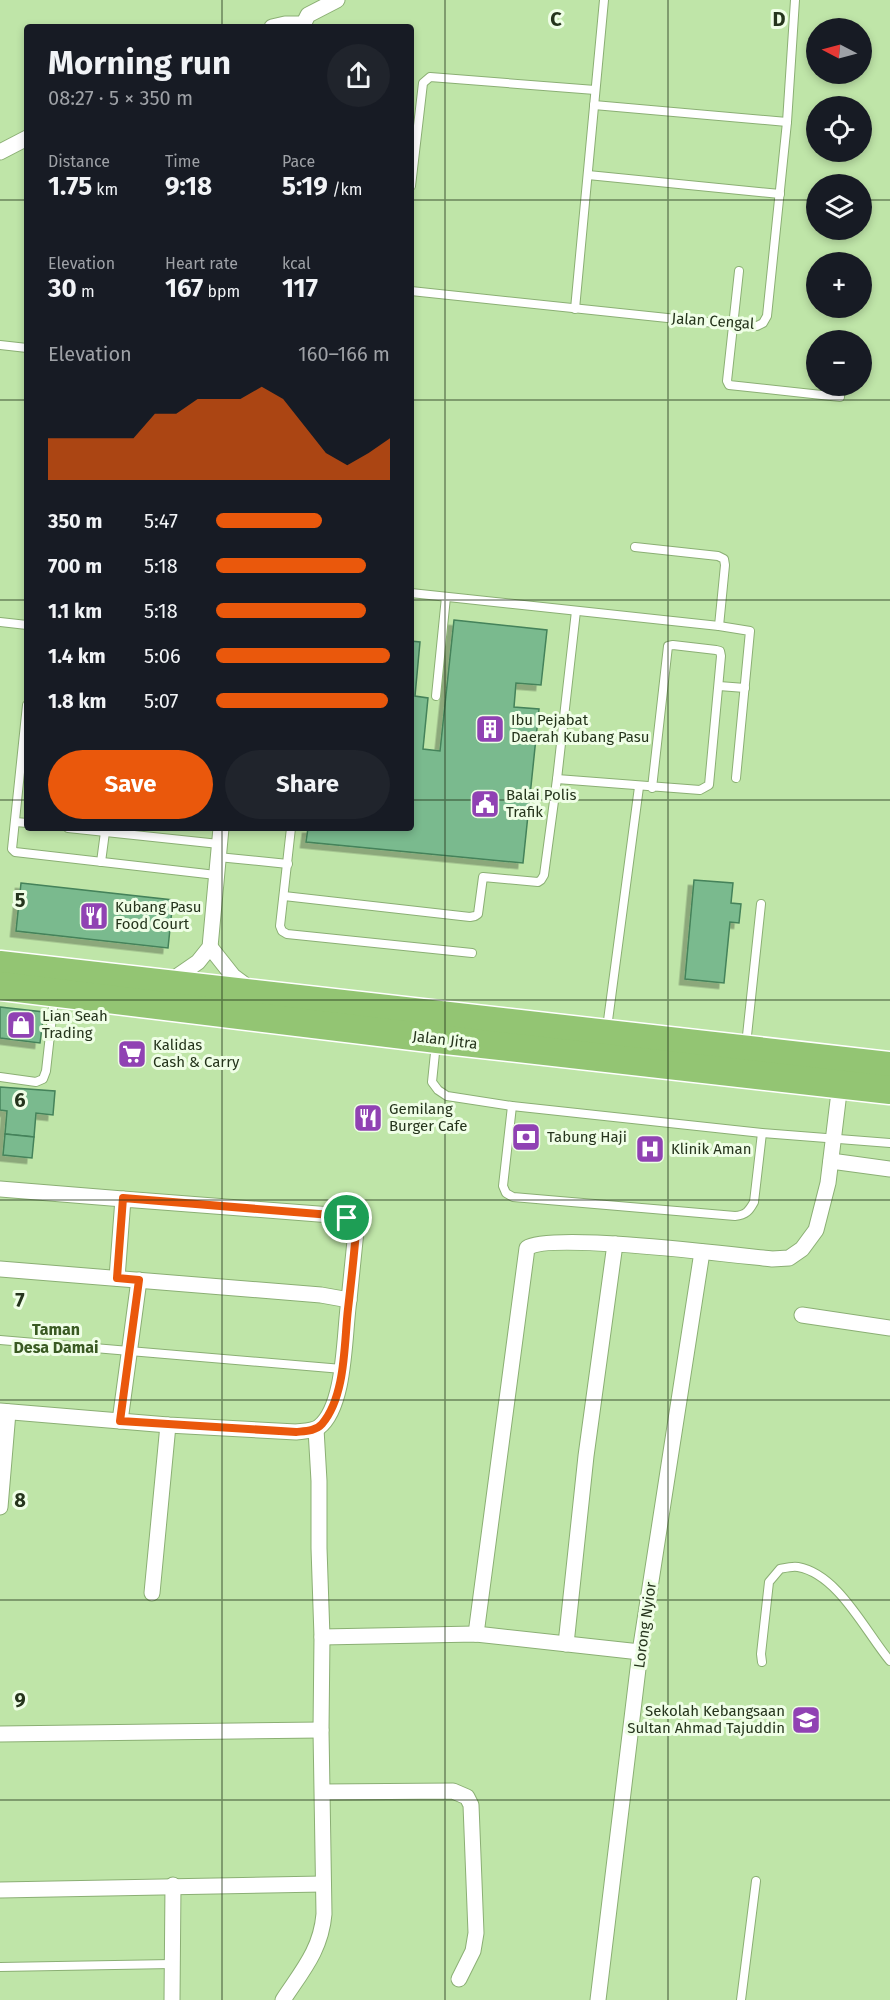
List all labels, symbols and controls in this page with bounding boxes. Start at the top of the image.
text: C [550,7,562,31]
text: D [772,7,786,31]
north arrow [806,18,872,84]
map controls [806,18,872,396]
text: Morning run [48,43,231,83]
button: share [327,44,390,107]
text: 08:27 · 5 × 350 m [48,86,193,110]
button: locate [806,96,872,162]
text: Distance [48,152,110,171]
text: Time [165,152,200,171]
text: Pace [282,152,315,171]
text: 1.75 [48,171,92,202]
text: 9:18 [165,171,212,202]
text: 5:19 [282,171,328,202]
button: layers [806,174,872,240]
text: km [92,180,118,199]
text: /km [328,180,362,199]
button: + [806,252,872,318]
text: Elevation [48,254,115,273]
text: Heart rate [165,254,238,273]
text: kcal [282,254,311,273]
text: 30 [48,273,77,304]
text: 167 [165,273,203,304]
text: 117 [282,273,318,304]
text: m [77,282,95,301]
text: bpm [203,282,240,301]
street label: Jalan Cengal [671,309,756,333]
button: − [806,330,872,396]
text: Elevation [48,342,132,366]
text: 160–166 m [298,342,390,366]
text: 350 m [48,509,102,533]
text: 5:47 [144,509,178,533]
text: 700 m [48,554,102,578]
text: 5:18 [144,554,178,578]
text: 1.1 km [48,599,102,623]
text: 5:18 [144,599,178,623]
text: 1.4 km [48,644,106,668]
text: 5:06 [144,644,181,668]
text: 1.8 km [48,689,106,713]
text: 5:07 [144,689,178,713]
place label: Ibu Pejabat Daerah Kubang Pasu [511,711,650,746]
building icon: Ibu Pejabat Daerah Kubang Pasu [474,713,506,745]
button: Save [48,750,213,819]
button: Share [225,750,390,819]
place label: Balai Polis Trafik [506,786,576,821]
public building icon: Balai Polis Trafik [469,788,501,820]
text: 5 [15,888,26,912]
place label: Kubang Pasu Food Court [115,898,202,933]
restaurant icon: Kubang Pasu Food Court [78,900,110,932]
place label: Lian Seah Trading [42,1007,108,1042]
shop icon: Lian Seah Trading [5,1009,37,1041]
street label: Jalan Jitra [411,1027,479,1053]
place label: Kalidas Cash & Carry [153,1036,240,1071]
supermarket icon: Kalidas Cash & Carry [116,1038,148,1070]
text: 6 [14,1088,26,1112]
place label: Gemilang Burger Cafe [389,1100,467,1135]
restaurant icon: Gemilang Burger Cafe [352,1102,384,1134]
bank icon: Tabung Haji [510,1121,542,1153]
place label: Tabung Haji [547,1128,627,1146]
hospital icon: Klinik Aman [634,1133,666,1165]
place label: Klinik Aman [671,1140,752,1158]
pin [321,1192,372,1243]
icon: arrive [330,1201,363,1234]
text: 7 [15,1288,25,1312]
district label: Taman Desa Damai [13,1320,99,1357]
text: 8 [14,1488,26,1512]
street label: Lorong Nyior [630,1581,660,1669]
text: 9 [14,1688,26,1712]
place label: Sekolah Kebangsaan Sultan Ahmad Tajuddin [627,1702,785,1737]
school or university icon: Sekolah Kebangsaan Sultan Ahmad Tajuddin [790,1704,822,1736]

